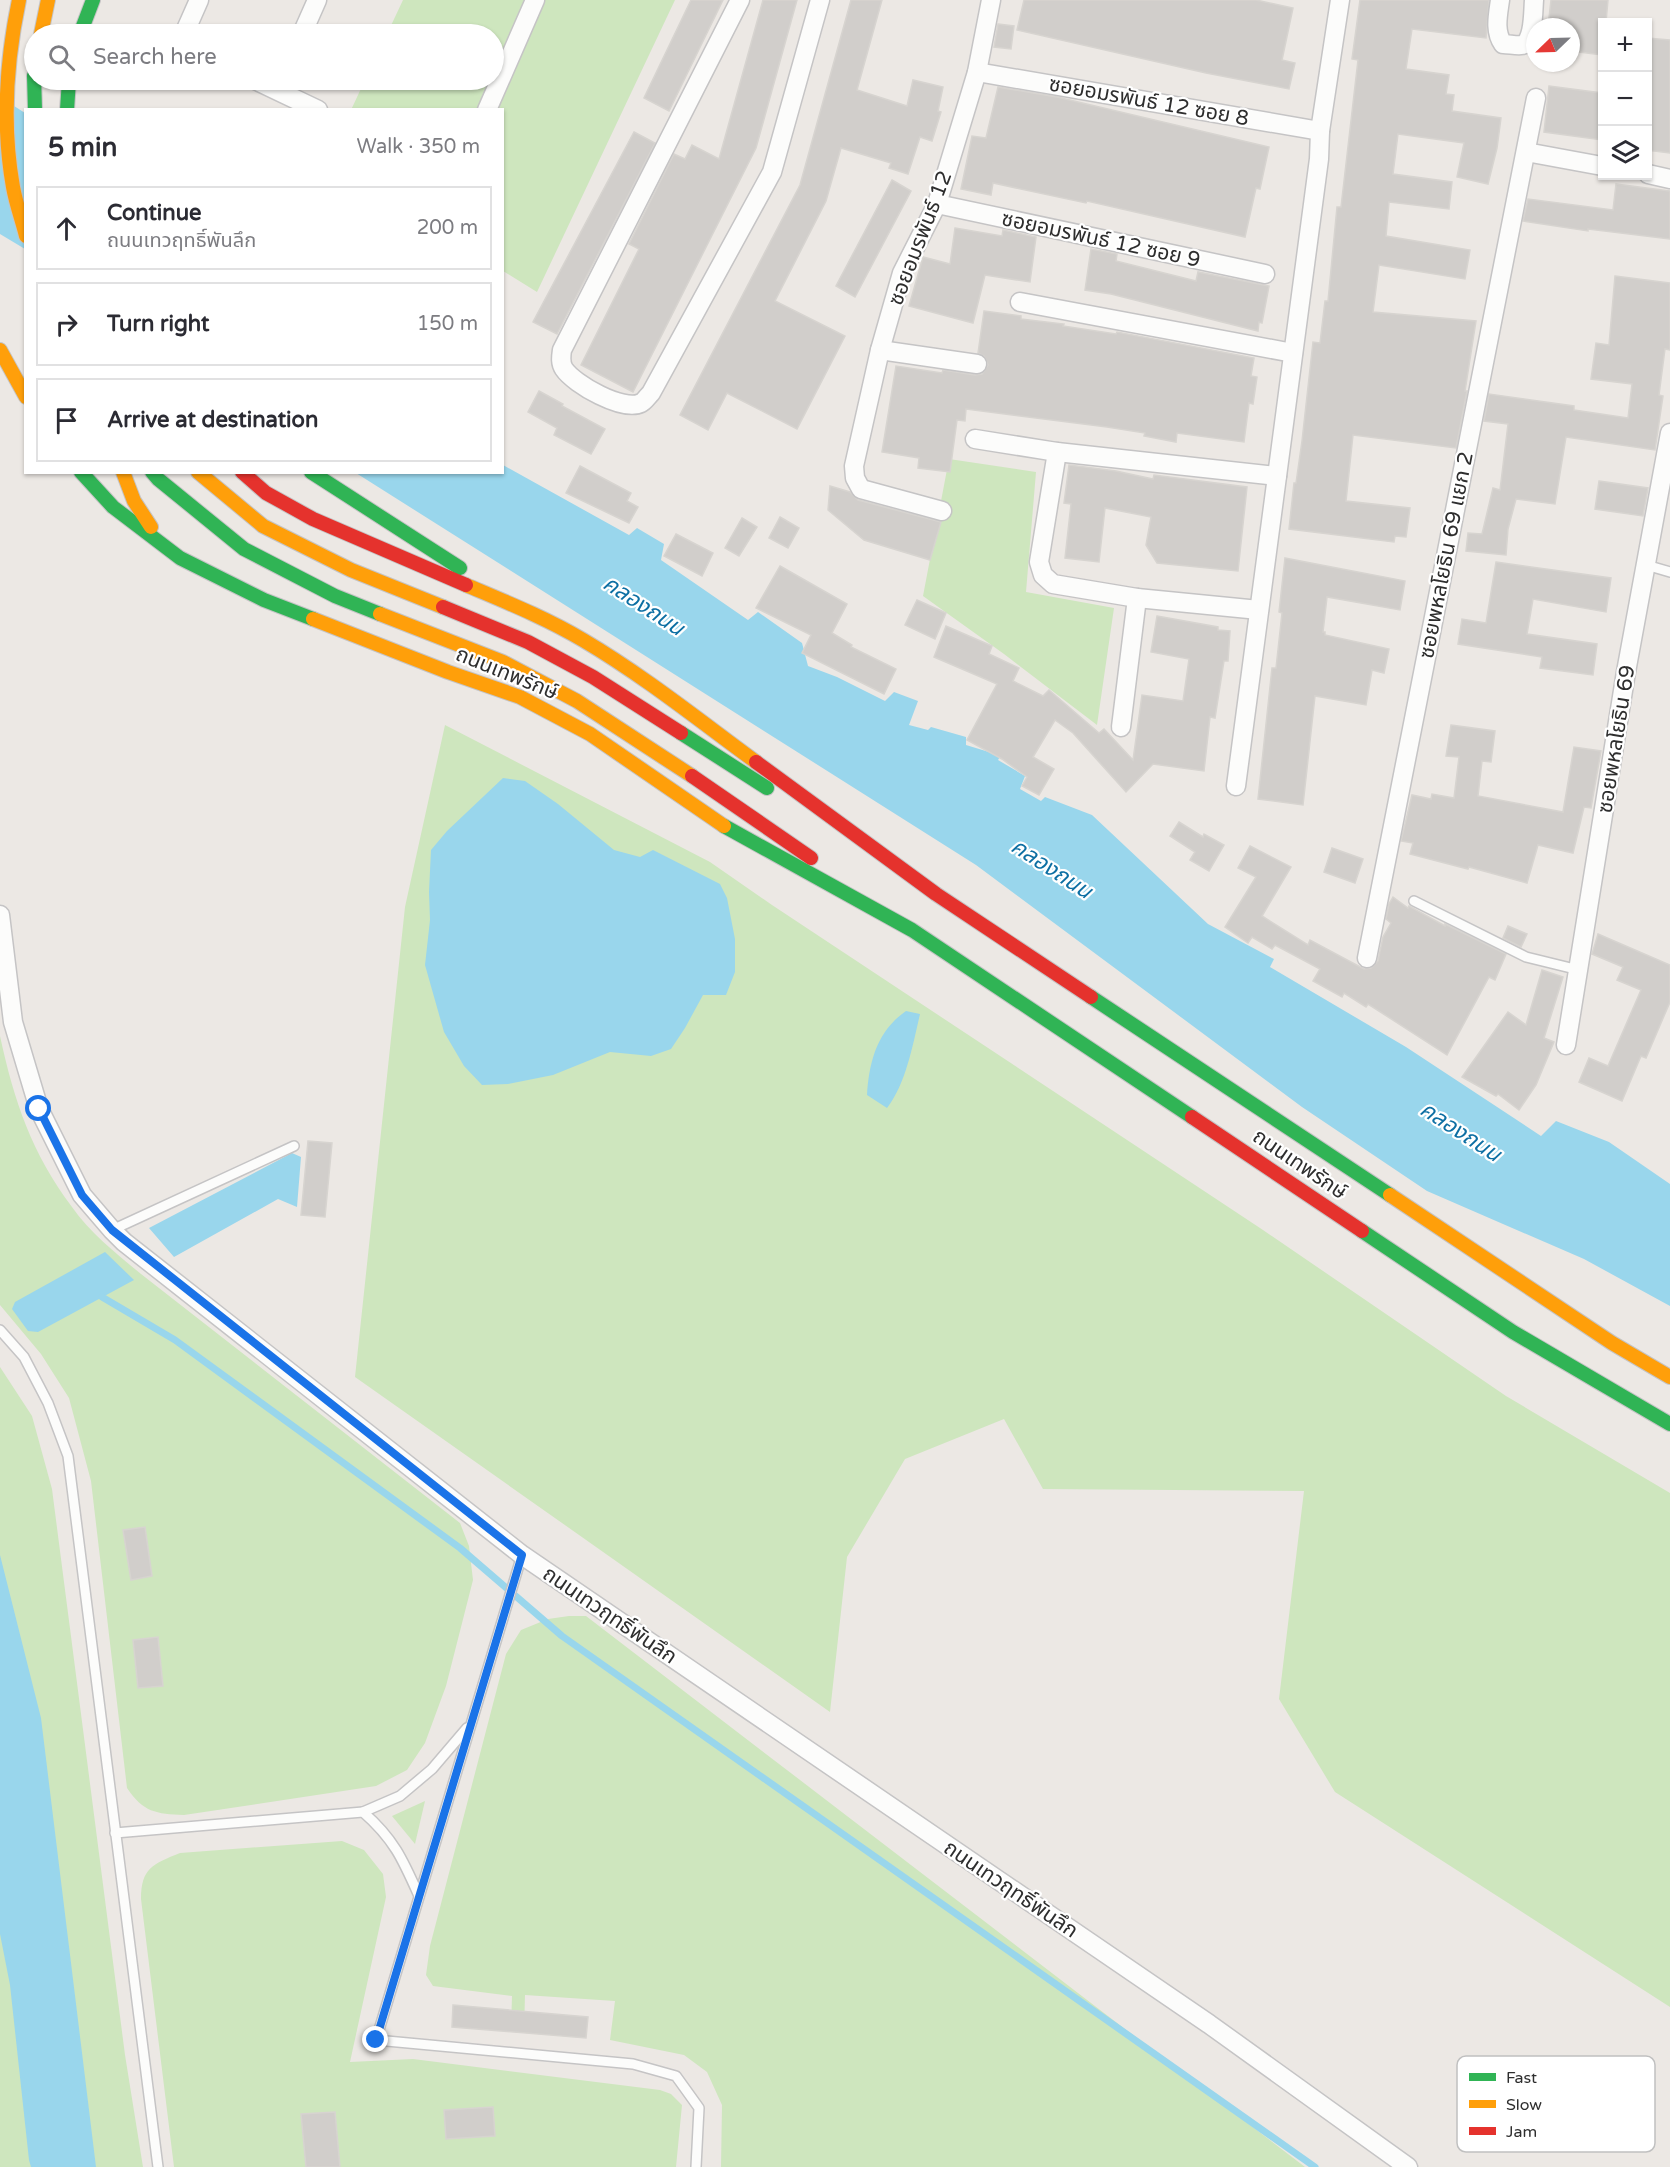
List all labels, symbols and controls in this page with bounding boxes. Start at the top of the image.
north arrow [1526,18,1580,72]
map controls [1598,18,1652,180]
button: + [1598,18,1652,72]
search box [24,24,504,90]
icon: search [45,41,78,74]
text: Search here [93,44,217,70]
street label: ซอยอมรพันธ์ 12 ซอย 8 [1047,72,1251,131]
button: − [1598,72,1652,126]
button: layers [1598,126,1652,180]
text: 5 min [48,132,117,163]
text: Walk · 350 m [357,135,480,159]
street label: ซอยอมรพันธ์ 12 [883,167,958,309]
text: Continue [107,200,202,226]
street label: ซอยอมรพันธ์ 12 ซอย 9 [999,206,1203,273]
icon: ahead [50,212,83,245]
text: 200 m [417,216,478,240]
text: ถนนเทวฤทธิ์พันลึก [107,229,256,253]
icon: right [50,308,83,341]
text: Turn right [107,311,209,337]
text: 150 m [417,312,478,336]
icon: arrive [50,404,83,437]
text: Arrive at destination [107,407,318,433]
street label: ซอยพหลโยธิน 69 แยก 2 [1414,450,1479,661]
water label: คลองถนน [598,570,690,642]
street label: ถนนเทพรักษ์ [452,642,562,705]
street label: ซอยพหลโยธิน 69 [1592,663,1641,815]
water label: คลองถนน [1006,833,1098,905]
route start [25,1095,51,1121]
water label: คลองถนน [1415,1096,1507,1168]
street label: ถนนเทพรักษ์ [1248,1124,1352,1205]
street label: ถนนเทวฤทธิ์พันลึก [538,1561,682,1670]
street label: ถนนเทวฤทธิ์พันลึก [939,1835,1083,1944]
route end [362,2026,388,2052]
legend [1457,2056,1655,2152]
text: Fast [1506,2068,1537,2088]
text: Slow [1506,2095,1542,2115]
text: Jam [1506,2122,1537,2142]

